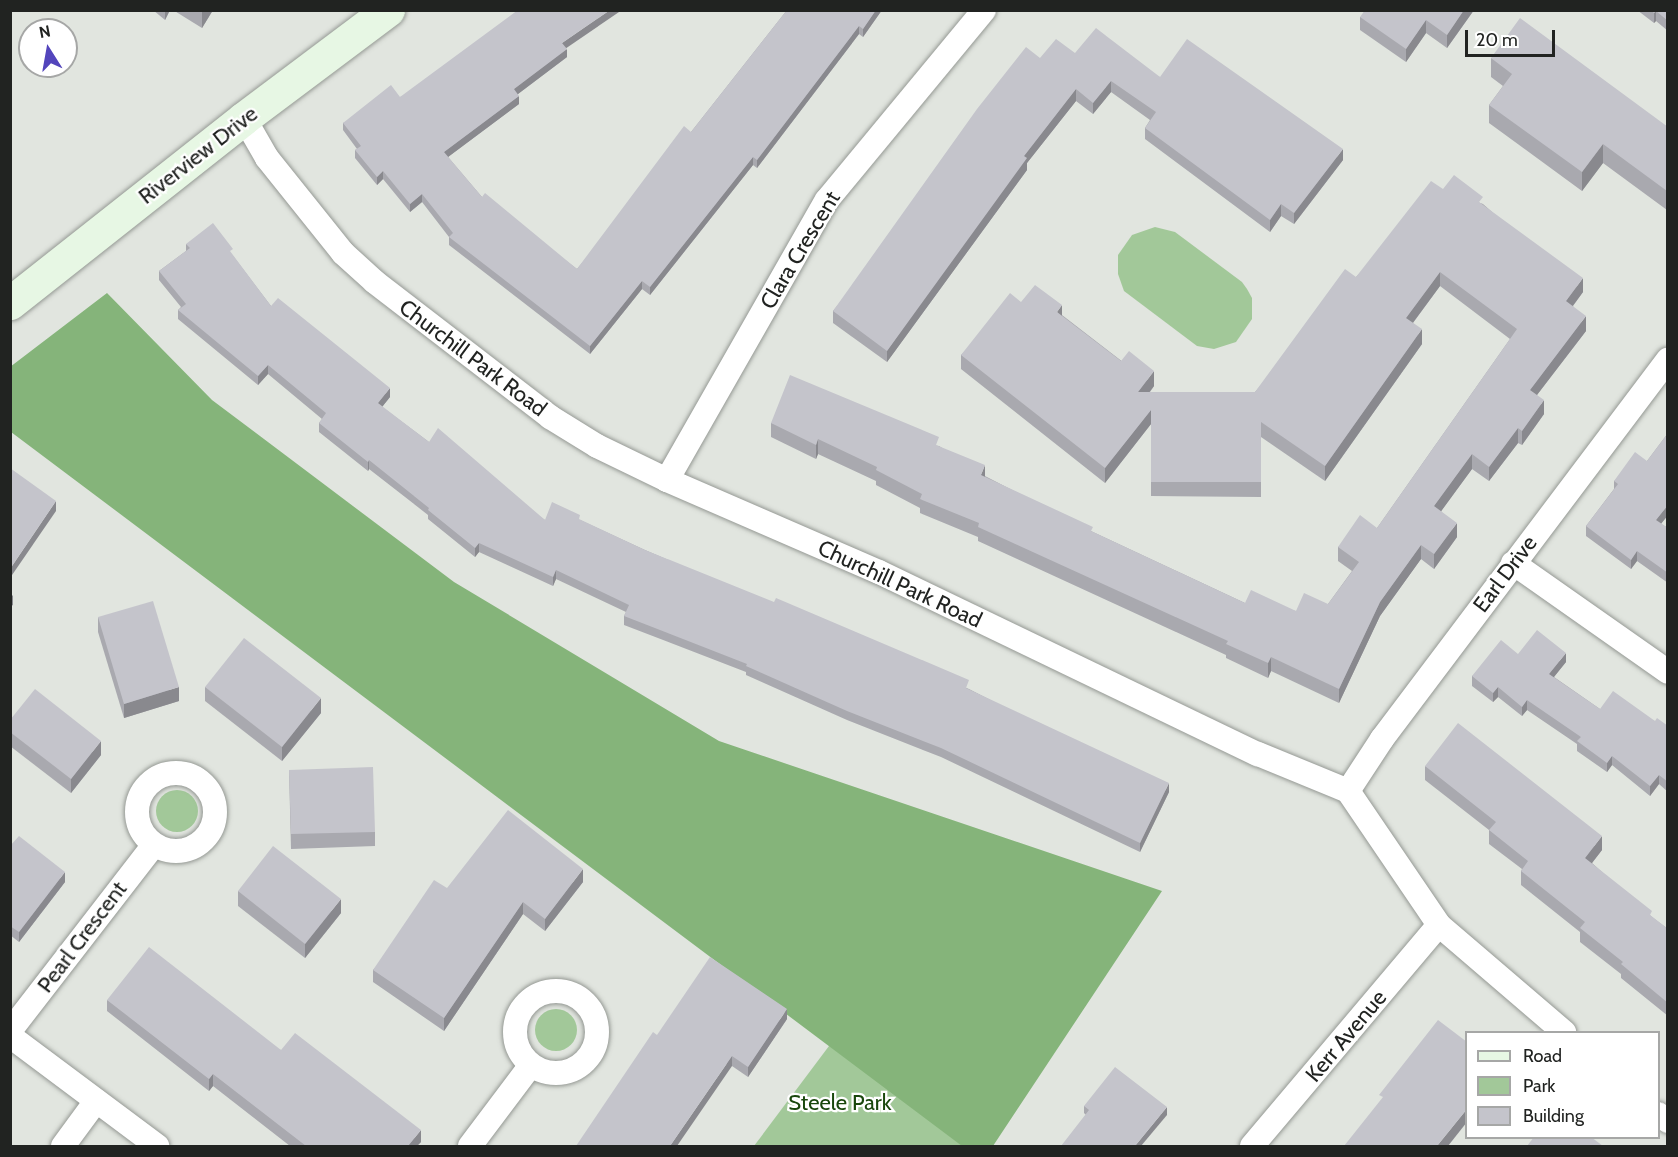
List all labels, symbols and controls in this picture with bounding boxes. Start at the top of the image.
north arrow [18,18,78,78]
scale bar [1468,18,1558,56]
text: N [37,21,52,42]
text: 20 m [1476,29,1518,51]
street label: Riverview Drive [133,100,263,210]
street label: Clara Crescent [755,186,845,314]
street label: Churchill Park Road [394,294,552,422]
street label: Earl Drive [1468,530,1542,618]
street label: Churchill Park Road [814,534,986,634]
street label: Pearl Crescent [32,876,132,998]
street label: Kerr Avenue [1300,985,1392,1087]
legend [1465,1031,1660,1139]
text: Road [1523,1045,1562,1067]
text: Park [1523,1075,1555,1097]
park label: Steele Park [788,1090,892,1116]
text: Building [1523,1105,1584,1127]

